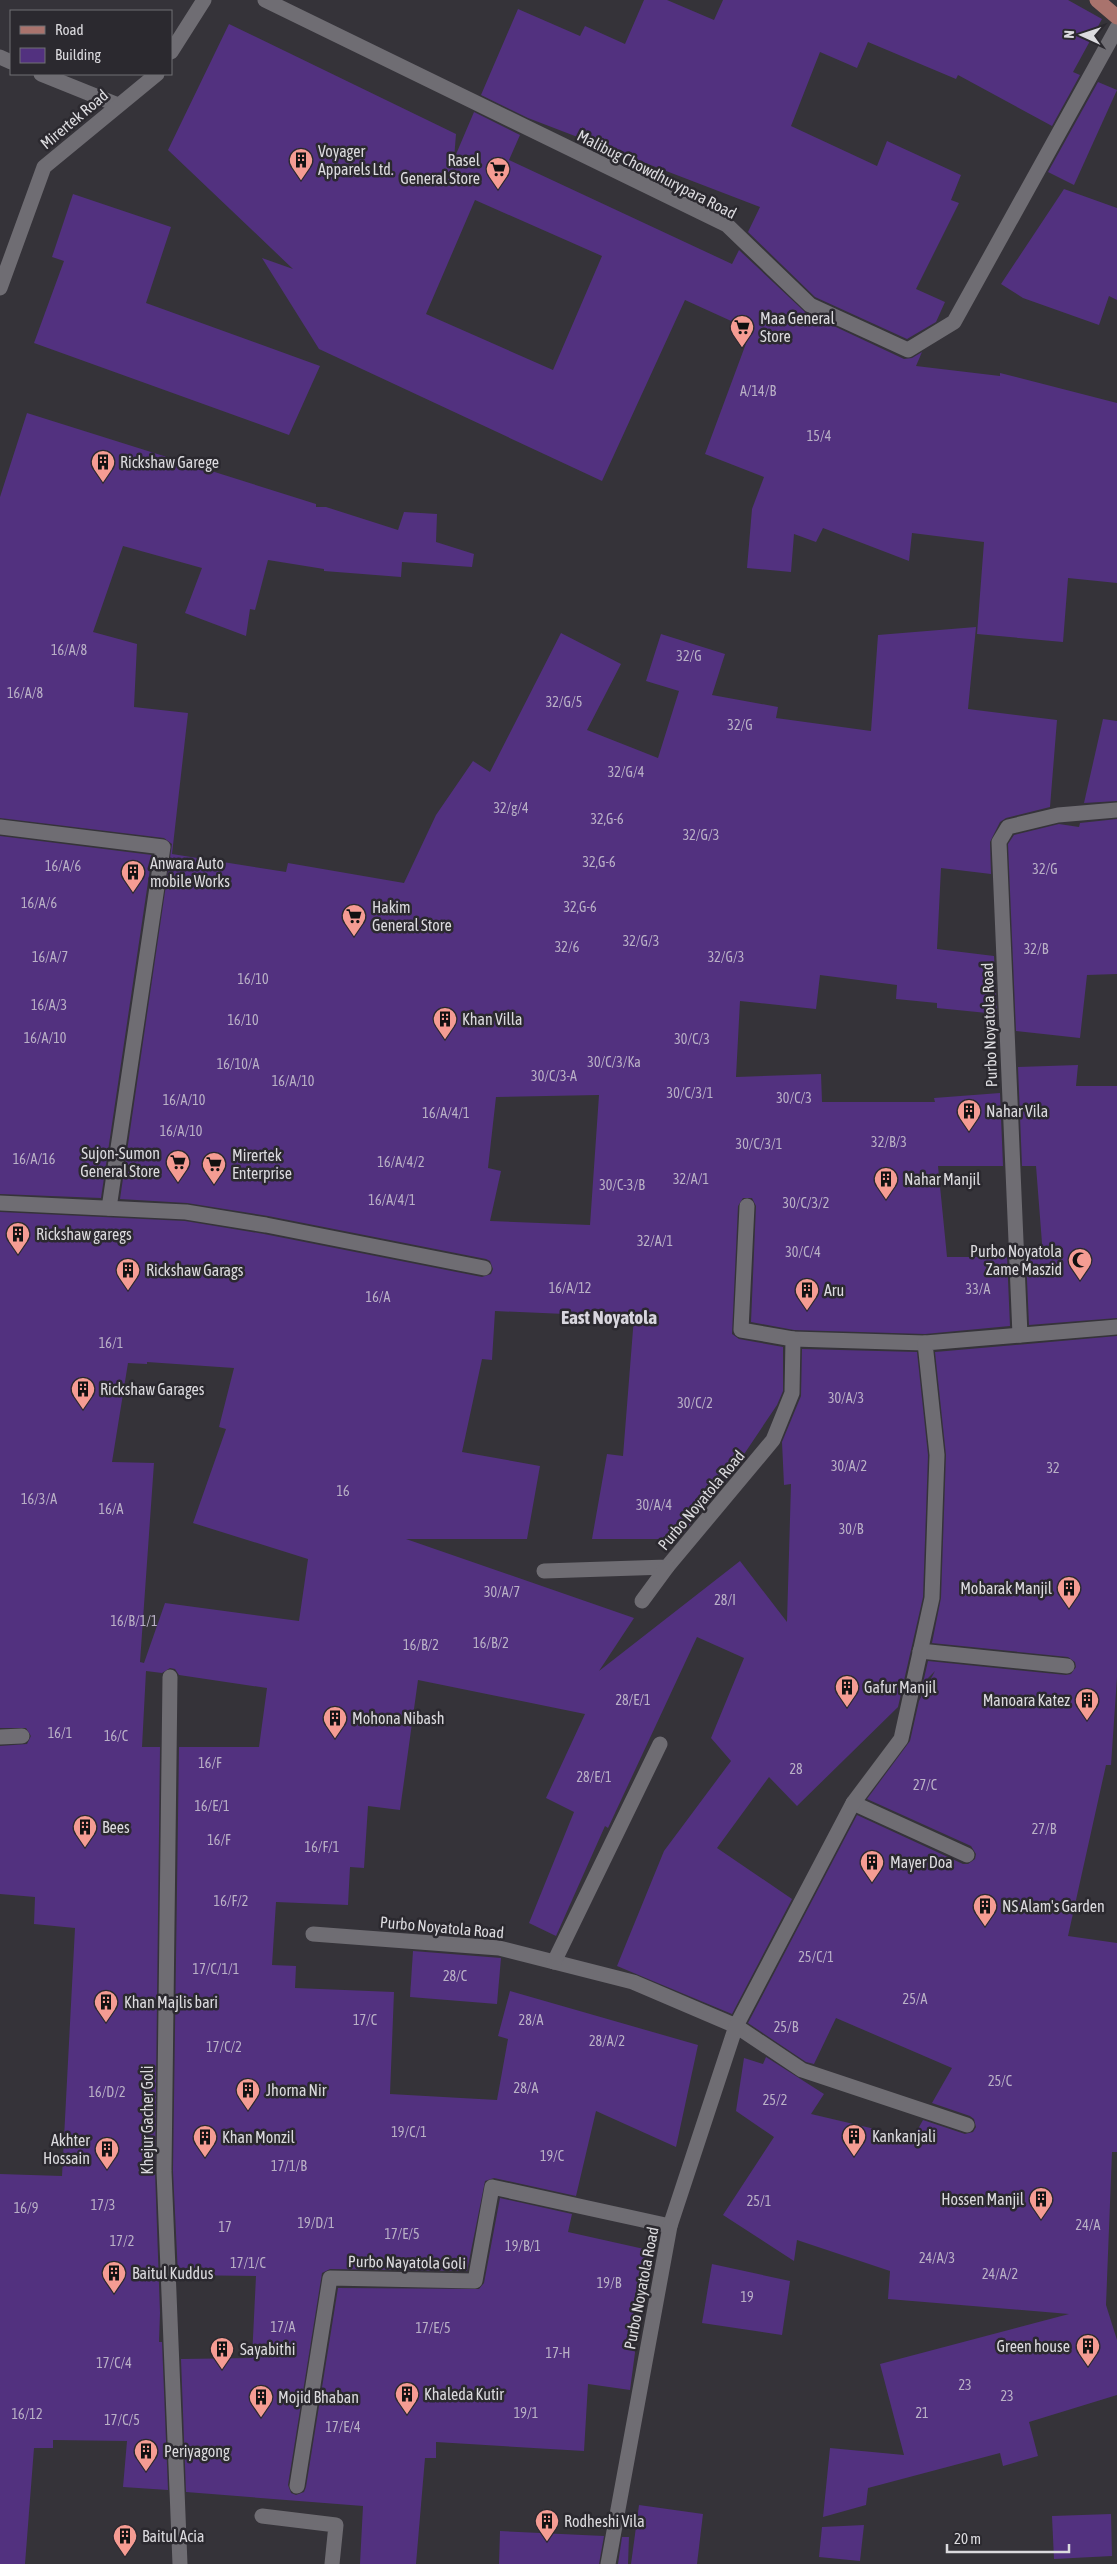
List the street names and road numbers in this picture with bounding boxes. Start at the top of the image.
street label: Mirertek Road [37,86,111,152]
street label: Malibug Chowdhurypara Road [574,126,740,223]
street label: Purbo Noyatola Road [978,962,1001,1088]
street label: Purbo Noyatola Road [654,1446,749,1554]
street label: Purbo Noyatola Road [379,1913,505,1942]
street label: Khejur Gacher Goli [138,2066,157,2174]
street label: Purbo Noyatola Road [620,2225,663,2351]
street label: Purbo Nayatola Goli [348,2252,466,2273]

